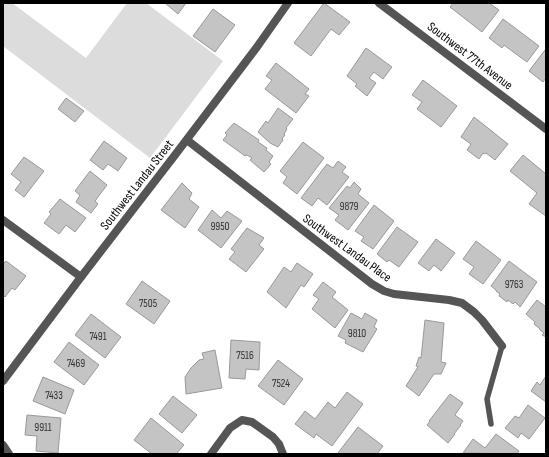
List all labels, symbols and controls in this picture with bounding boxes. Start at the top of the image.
street label: Southwest 77th Avenue [424,19,516,93]
street label: Southwest Landau Street [97,137,177,233]
house number: 9879 [340,200,359,213]
street label: Southwest Landau Place [300,210,394,286]
house number: 9950 [210,220,230,233]
house number: 9763 [505,278,524,291]
house number: 7505 [139,297,157,310]
house number: 9810 [348,327,366,340]
house number: 7491 [89,330,107,343]
house number: 7516 [236,349,254,362]
house number: 7469 [67,357,85,370]
house number: 7524 [272,377,290,390]
house number: 7433 [45,389,63,402]
house number: 9911 [34,421,52,434]

